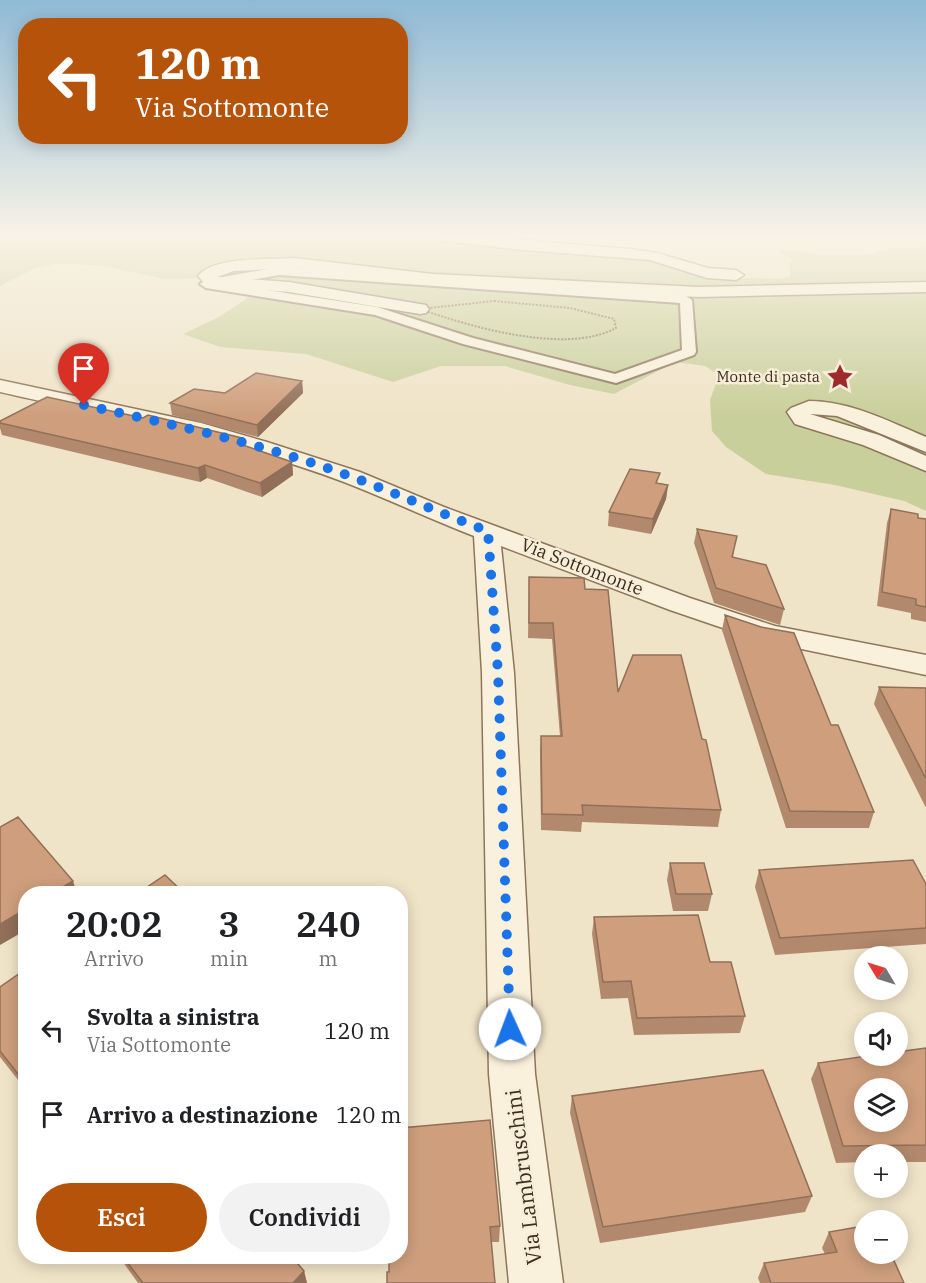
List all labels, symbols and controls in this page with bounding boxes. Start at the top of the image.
text: 120 m [135,36,261,91]
icon: left [36,42,114,120]
text: Via Sottomonte [135,89,329,124]
pin [58,343,109,405]
icon: arrive [67,352,100,385]
place icon: Monte di pasta [825,362,855,392]
place label: Monte di pasta [716,367,820,386]
street label: Via Sottomonte [518,533,647,600]
text: 20:02 [65,900,163,947]
text: 3 [218,900,240,947]
text: 240 [296,900,361,947]
text: Arrivo [84,945,144,972]
text: min [210,945,248,972]
text: m [319,945,338,972]
north arrow [854,946,908,1000]
map controls [854,946,908,1264]
position arrow [478,997,542,1061]
text: Svolta a sinistra [87,1002,260,1031]
button: sound [854,1012,908,1066]
icon: left [36,1014,69,1047]
text: 120 m [324,1016,390,1045]
text: Via Sottomonte [87,1031,231,1058]
button: layers [854,1078,908,1132]
street label: Via Lambruschini [498,1088,548,1266]
icon: arrive [36,1098,69,1131]
text: Arrivo a destinazione [87,1100,318,1129]
text: 120 m [336,1100,402,1129]
button: + [854,1144,908,1198]
button: Esci [36,1183,207,1252]
button: Condividi [219,1183,390,1252]
button: − [854,1210,908,1264]

